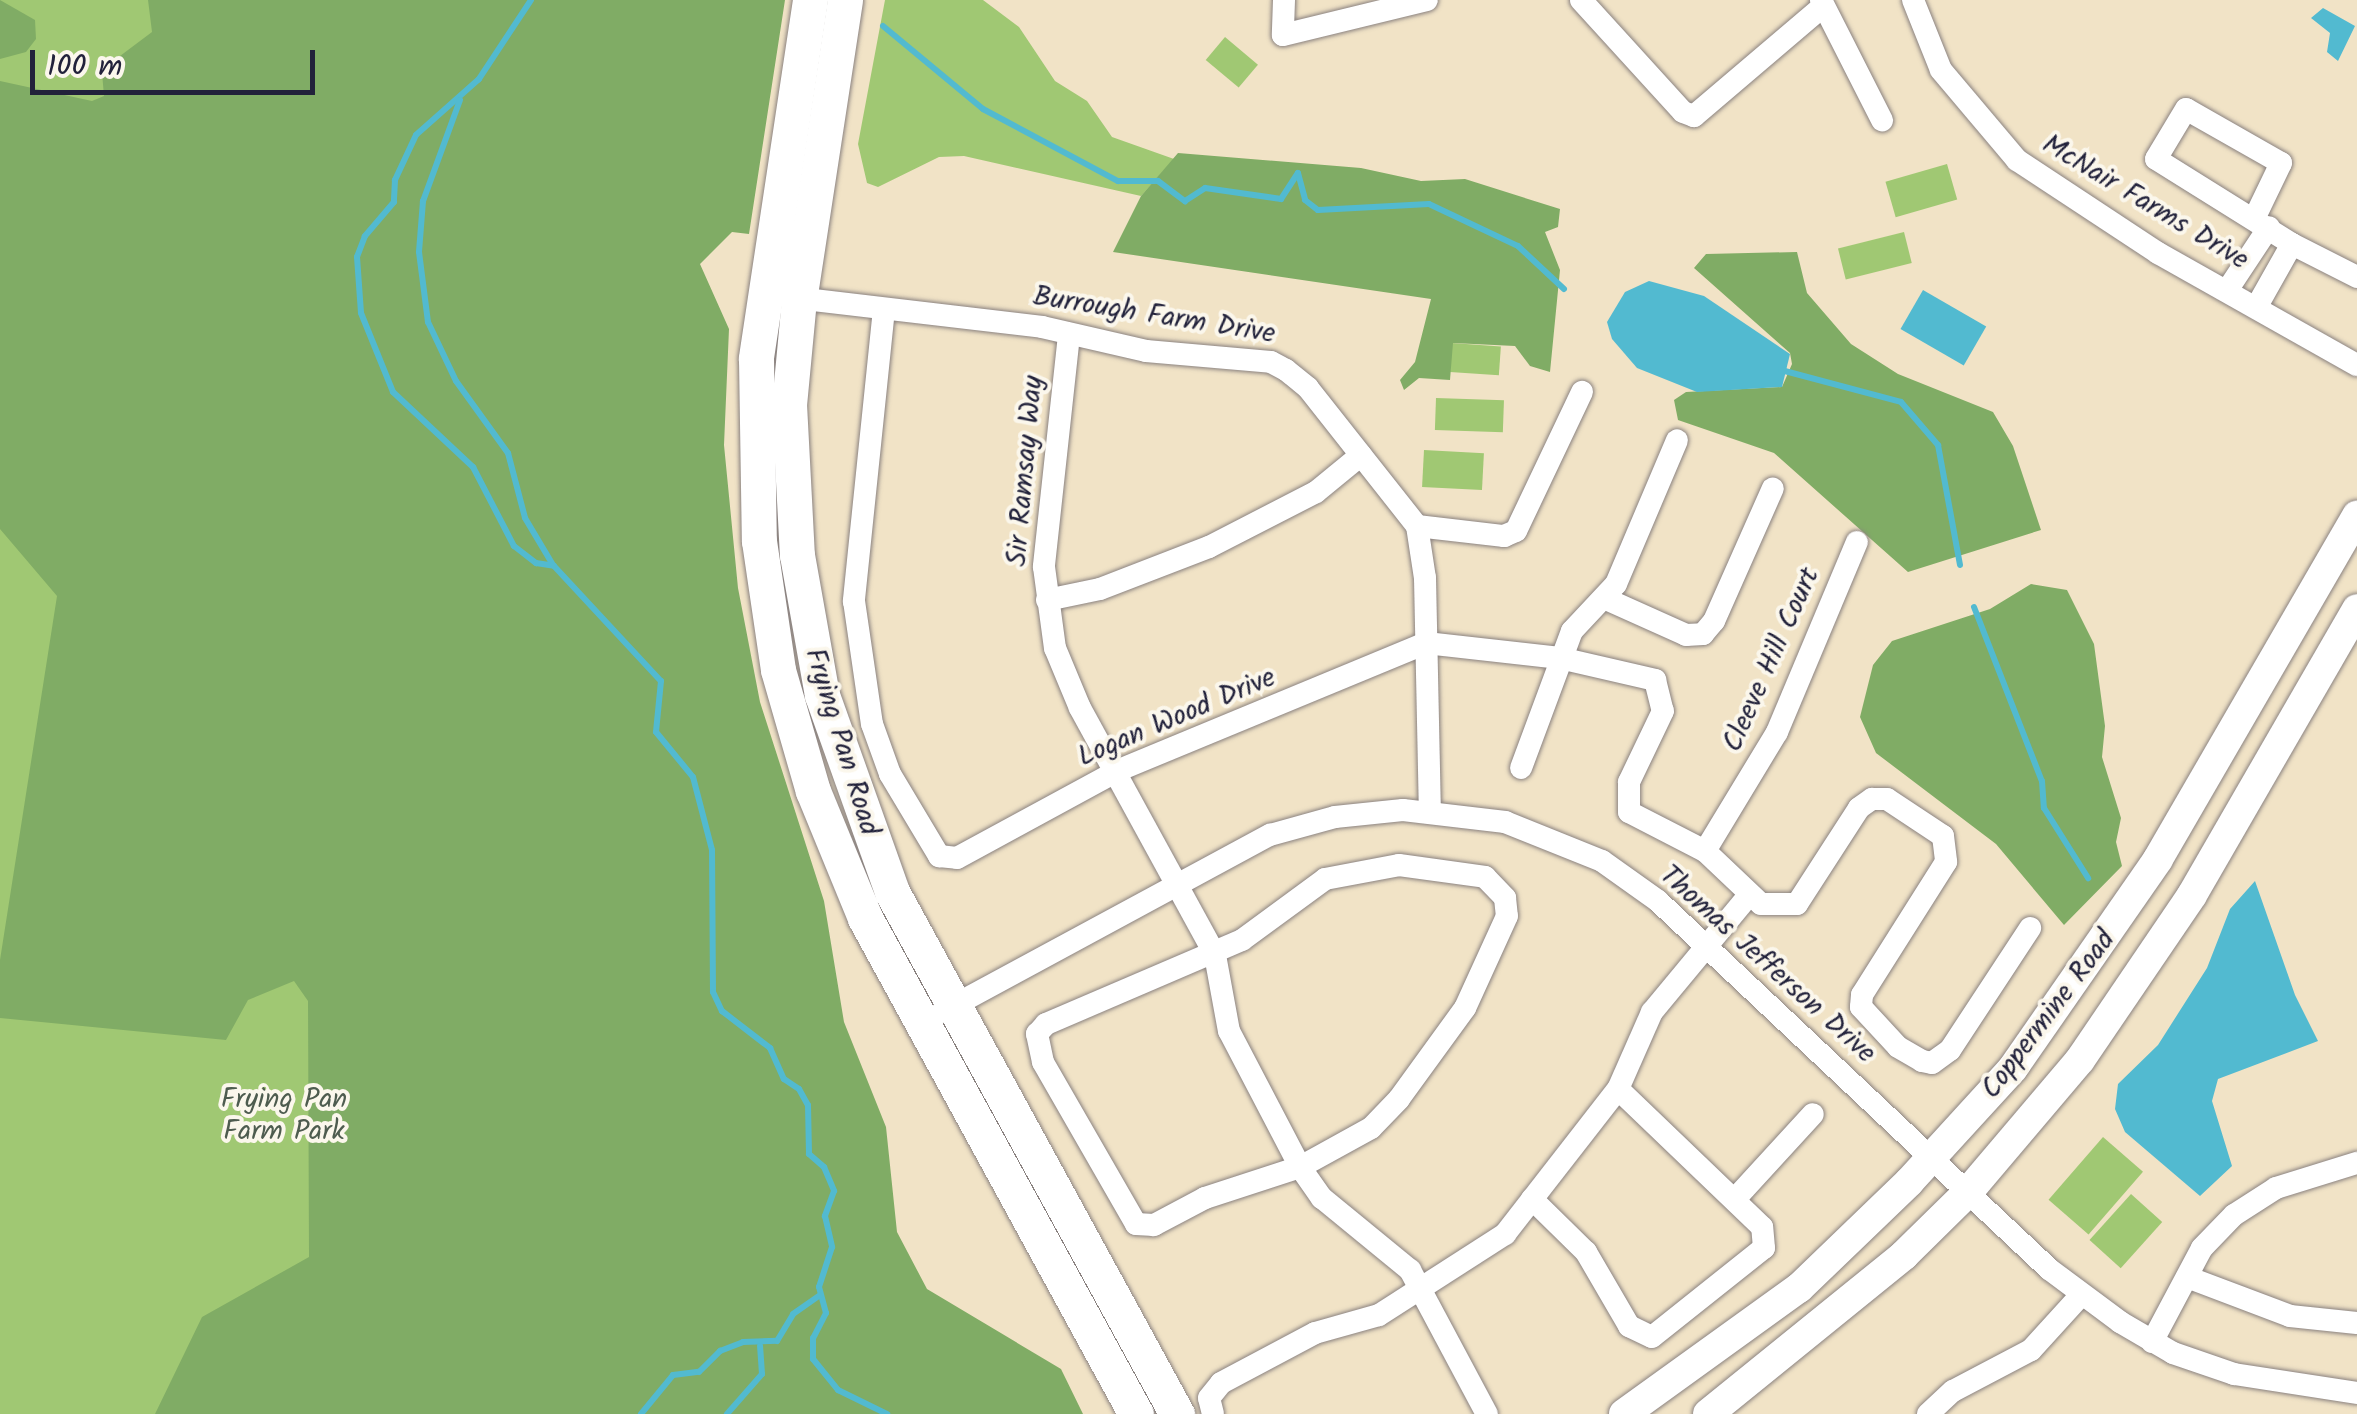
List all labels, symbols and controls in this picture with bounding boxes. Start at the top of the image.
scale bar [35,30,320,92]
text: 100 m [47,43,122,91]
street label: McNair Farms Drive [2036,128,2254,278]
street label: Burrough Farm Drive [1031,280,1277,352]
street label: Sir Ramsay Way [1001,374,1051,568]
street label: Cleeve Hill Court [1716,563,1828,757]
street label: Frying Pan Road [797,644,885,840]
street label: Logan Wood Drive [1073,661,1281,775]
street label: Thomas Jefferson Drive [1652,859,1882,1071]
street label: Coppermine Road [1975,924,2123,1106]
park label: Frying Pan Farm Park [221,1083,347,1149]

